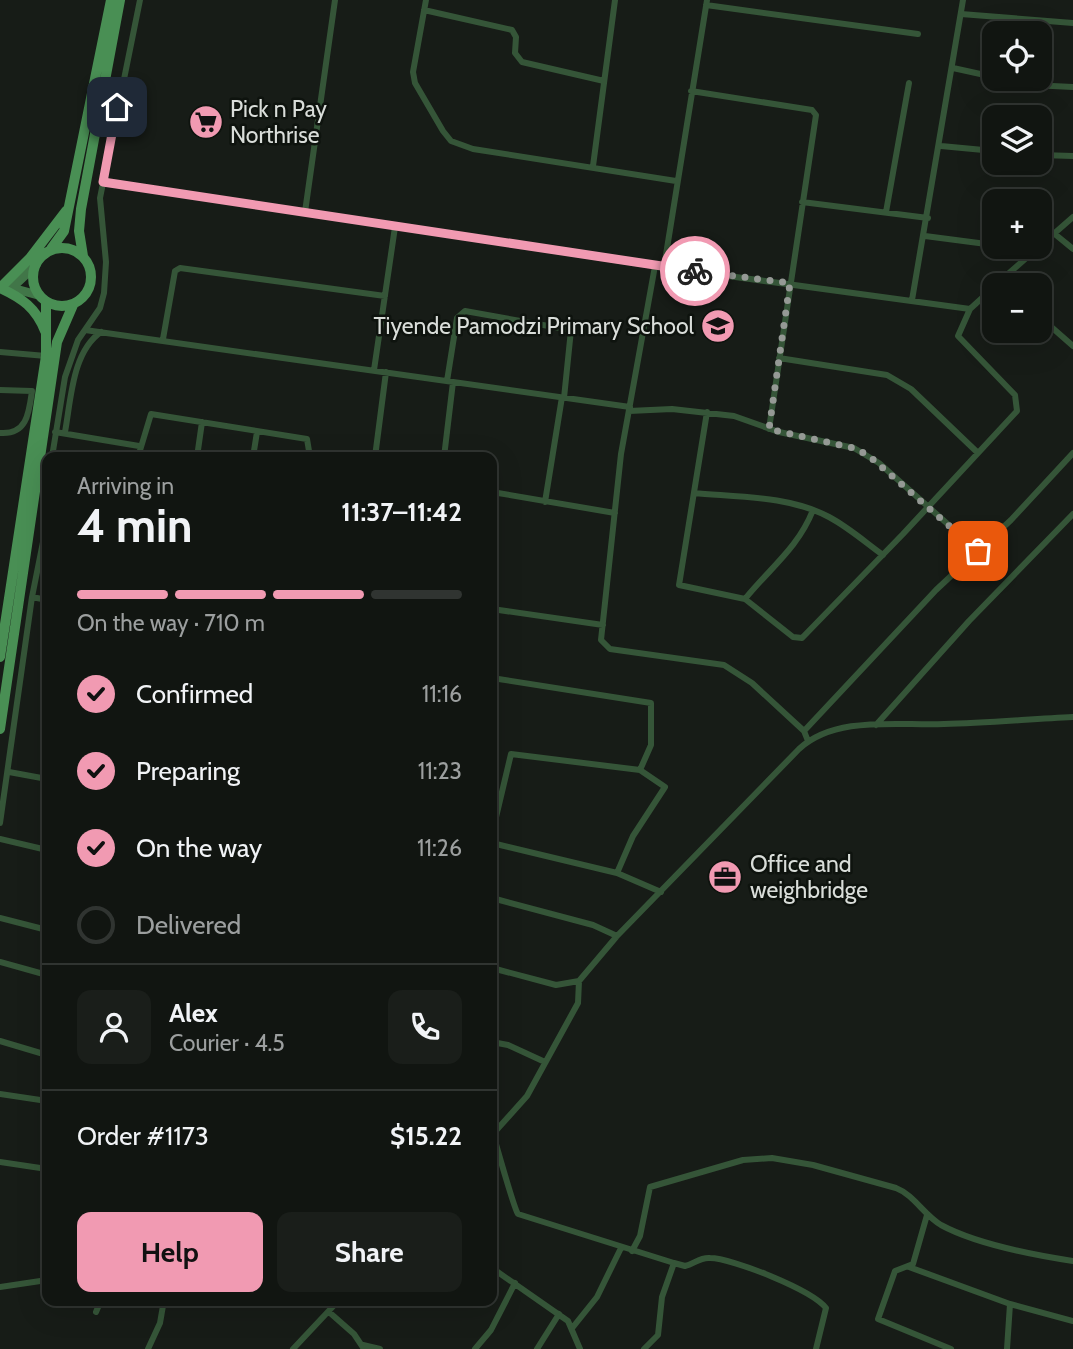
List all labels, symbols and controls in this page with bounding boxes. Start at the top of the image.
map controls [982,21,1052,343]
button: locate [982,21,1052,91]
pin [87,77,147,137]
icon: home [98,88,136,126]
place label: Pick n Pay Northrise [230,95,327,149]
supermarket icon: Pick n Pay Northrise [187,103,225,141]
button: layers [982,105,1052,175]
button: + [982,189,1052,259]
courier [660,236,730,306]
icon: bike [676,252,714,290]
button: − [982,273,1052,343]
school or university icon: Tiyende Pamodzi Primary School [699,307,737,345]
place label: Tiyende Pamodzi Primary School [374,312,695,340]
text: Arriving in [77,472,174,500]
text: 11:37–11:42 [341,496,462,528]
text: 4 min [77,498,192,554]
pin [948,521,1008,581]
icon: bag [959,532,997,570]
text: On the way · 710 m [77,609,265,637]
icon: check [77,675,115,713]
text: Confirmed [136,678,253,710]
text: 11:16 [422,680,462,708]
icon: check [77,752,115,790]
text: Preparing [136,755,240,787]
text: 11:23 [418,757,462,785]
icon: check [77,829,115,867]
text: On the way [136,832,262,864]
text: 11:26 [417,834,462,862]
place label: Office and weighbridge [750,850,868,904]
office icon: Office and weighbridge [706,858,744,896]
text: Delivered [136,909,241,941]
button: person [77,990,151,1064]
button: phone [388,990,462,1064]
text: Alex [169,997,218,1029]
text: Courier · 4.5 [169,1029,285,1057]
text: Order #1173 [77,1120,209,1152]
text: $15.22 [390,1120,462,1152]
button: Help [77,1212,263,1292]
button: Share [277,1212,462,1292]

